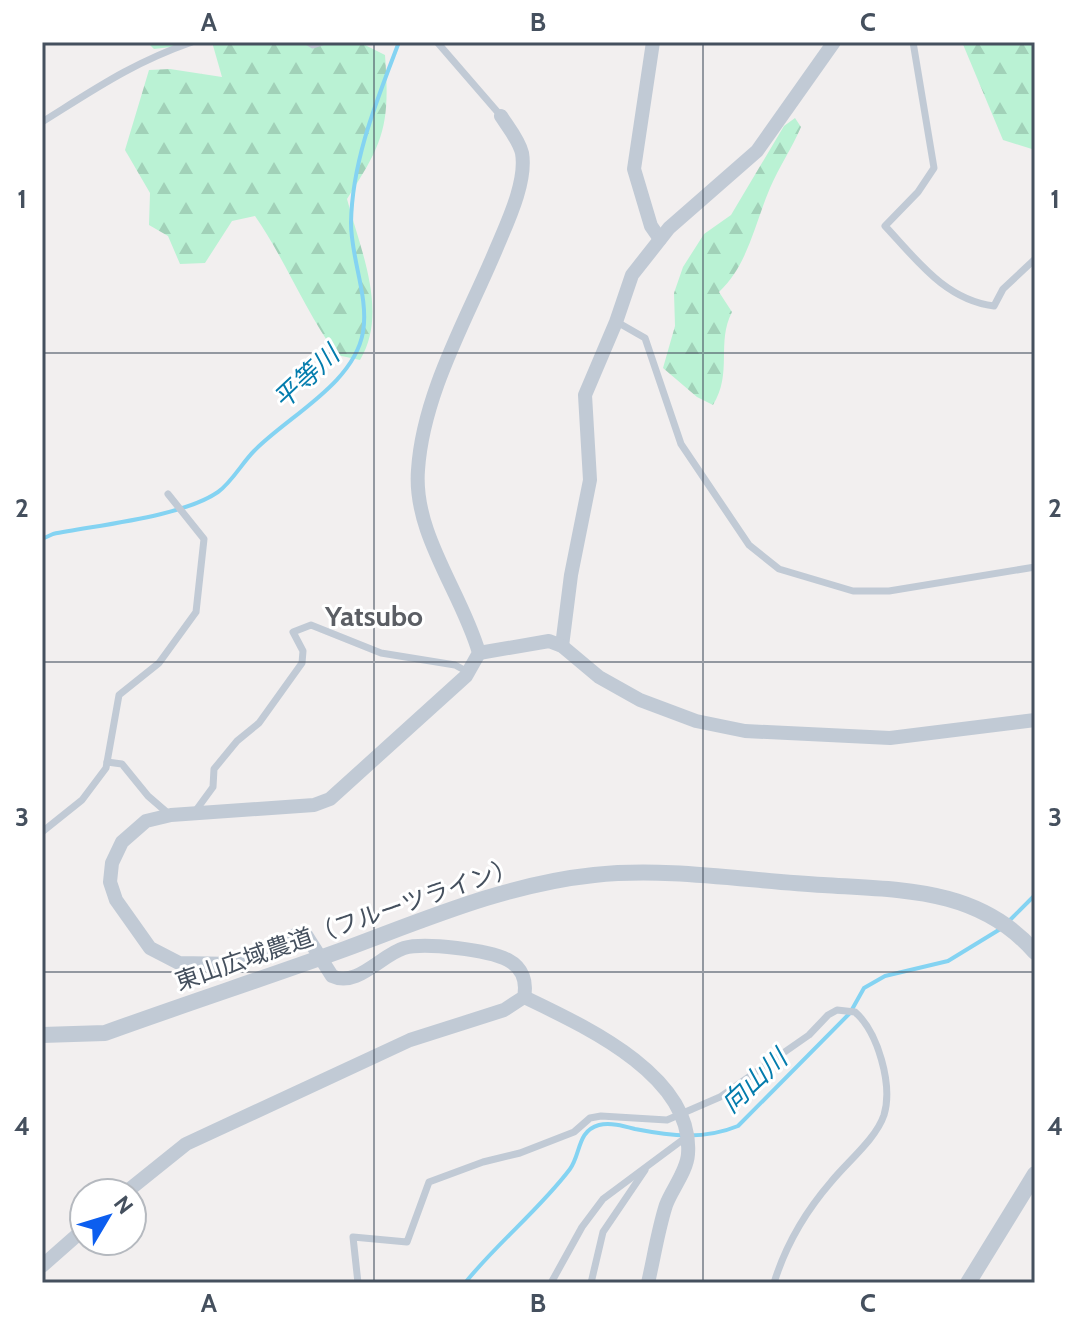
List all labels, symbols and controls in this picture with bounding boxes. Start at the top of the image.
text: A [201,6,218,38]
text: B [530,6,546,38]
text: C [860,6,876,38]
text: 1 [17,183,27,215]
text: 1 [1050,183,1060,215]
water label: 平等川 [267,337,348,415]
text: 2 [15,492,29,524]
text: 2 [1048,492,1062,524]
district label: Yatsubo [324,599,423,633]
text: 3 [15,801,29,833]
text: 3 [1048,801,1062,833]
street label: 東山広域農道（フルーツライン） [171,852,521,996]
water label: 向山川 [715,1041,796,1119]
text: 4 [14,1110,30,1142]
text: 4 [1047,1110,1063,1142]
north arrow [68,1177,148,1257]
text: N [108,1191,139,1219]
text: A [201,1287,218,1319]
text: B [530,1287,546,1319]
text: C [860,1287,876,1319]

